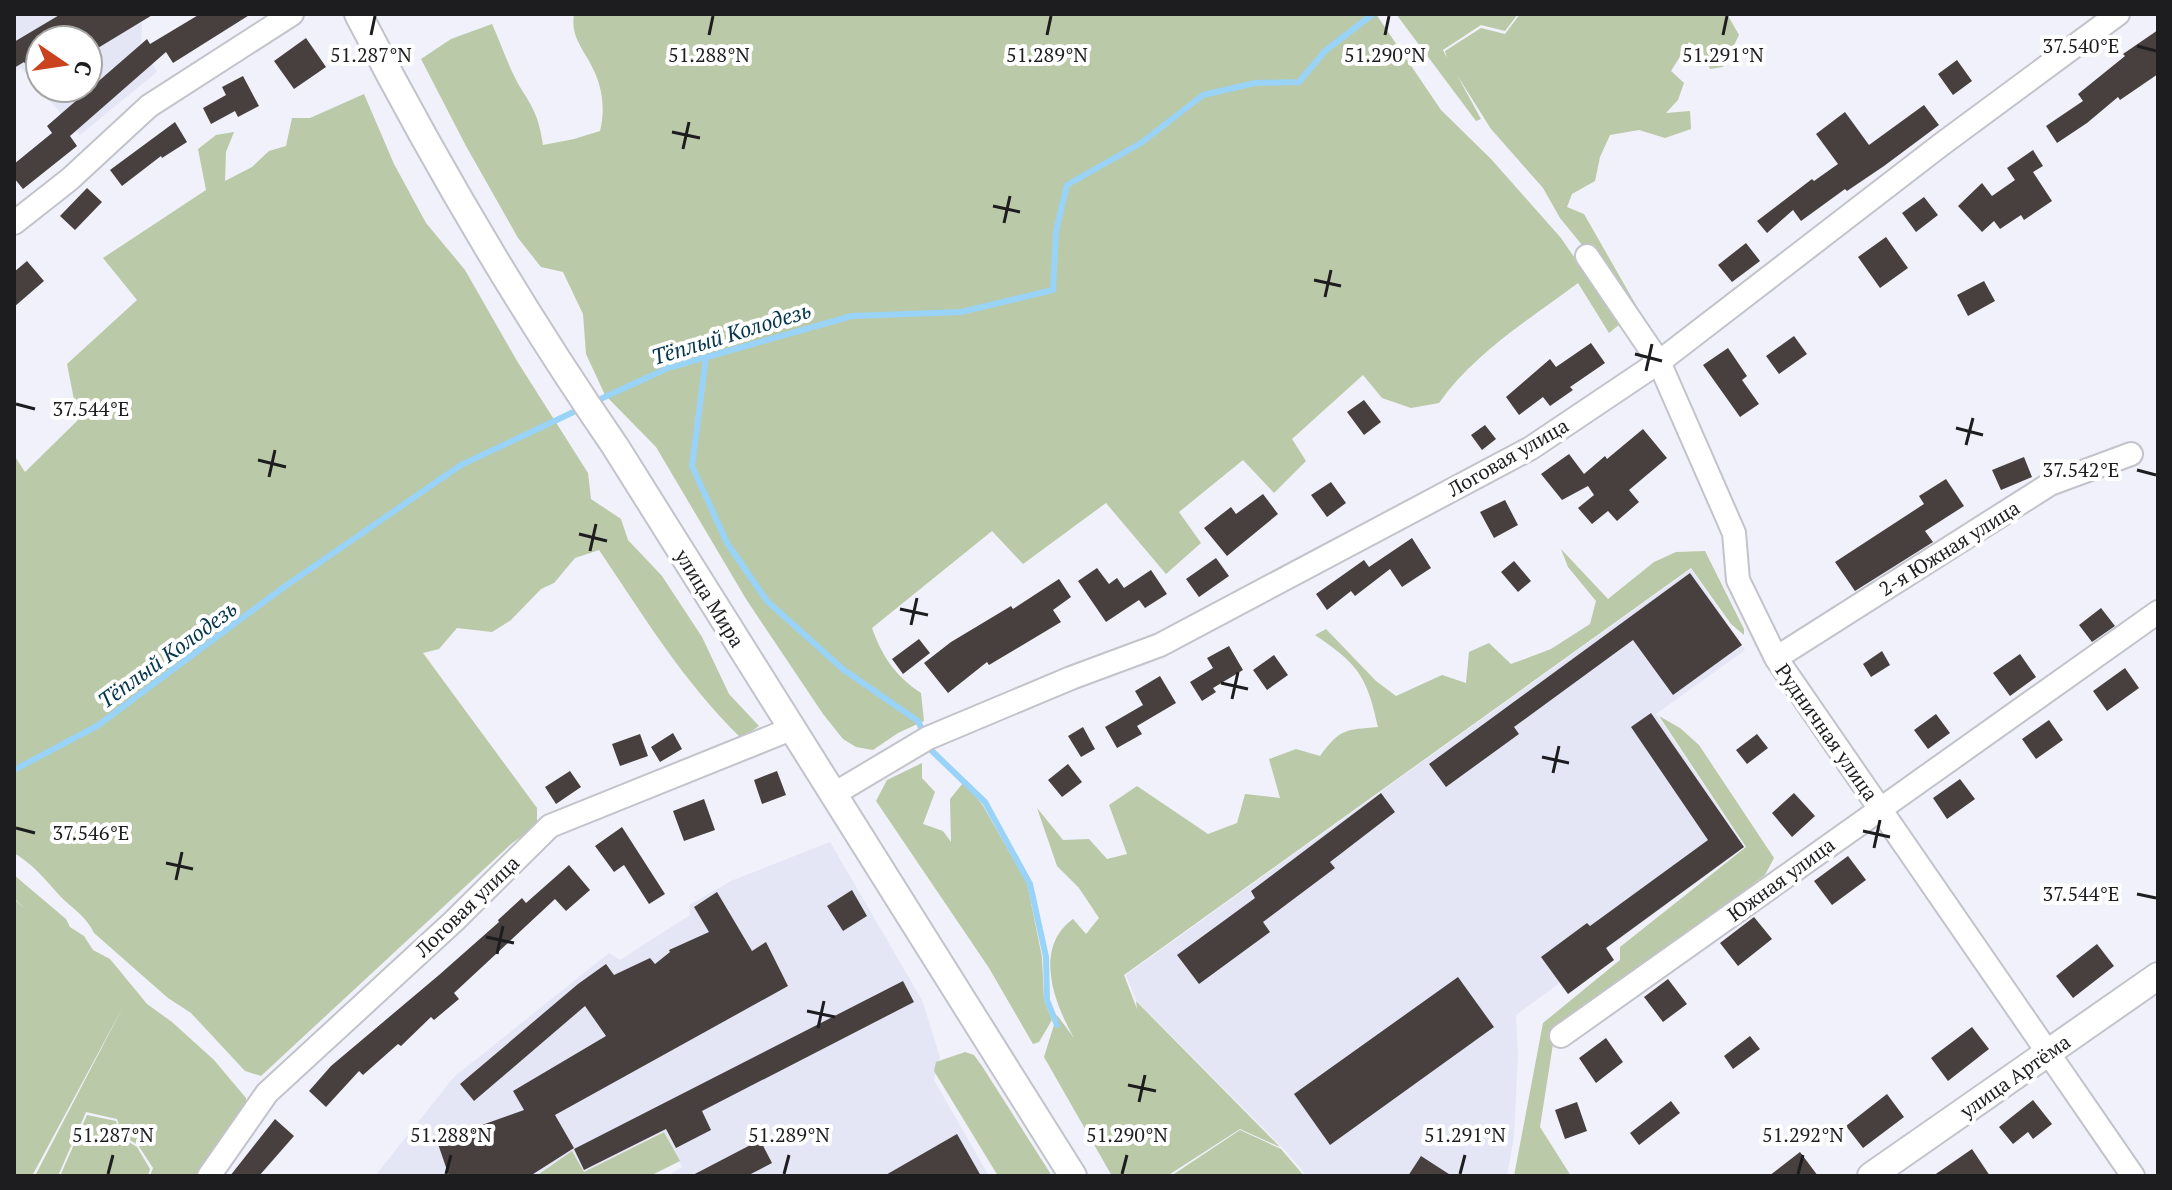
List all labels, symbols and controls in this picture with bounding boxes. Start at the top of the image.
north arrow [24,24,104,104]
text: 37.540°E [2043,32,2120,59]
text: 51.287°N [330,41,412,68]
text: 51.288°N [668,41,750,68]
text: 51.289°N [1006,41,1088,68]
text: 51.290°N [1344,41,1426,68]
text: 51.291°N [1682,41,1764,68]
text: С [68,58,100,79]
water label: Тёплый Колодезь [648,295,814,371]
text: 37.544°E [53,395,130,422]
street label: Логовая улица [1442,412,1573,503]
text: 37.542°E [2043,456,2120,483]
street label: 2-я Южная улица [1874,494,2024,602]
street label: улица Мира [669,543,751,652]
water label: Тёплый Колодезь [92,594,242,714]
street label: Рудничная улица [1770,658,1884,806]
text: 37.546°E [53,819,130,846]
street label: Южная улица [1722,831,1840,927]
street label: Логовая улица [408,849,525,963]
text: 37.544°E [2043,880,2120,907]
street label: улица Артёма [1954,1028,2076,1125]
text: 51.287°N [72,1121,154,1148]
text: 51.288°N [410,1121,492,1148]
text: 51.289°N [748,1121,830,1148]
text: 51.290°N [1086,1121,1168,1148]
text: 51.291°N [1424,1121,1506,1148]
text: 51.292°N [1762,1121,1844,1148]

